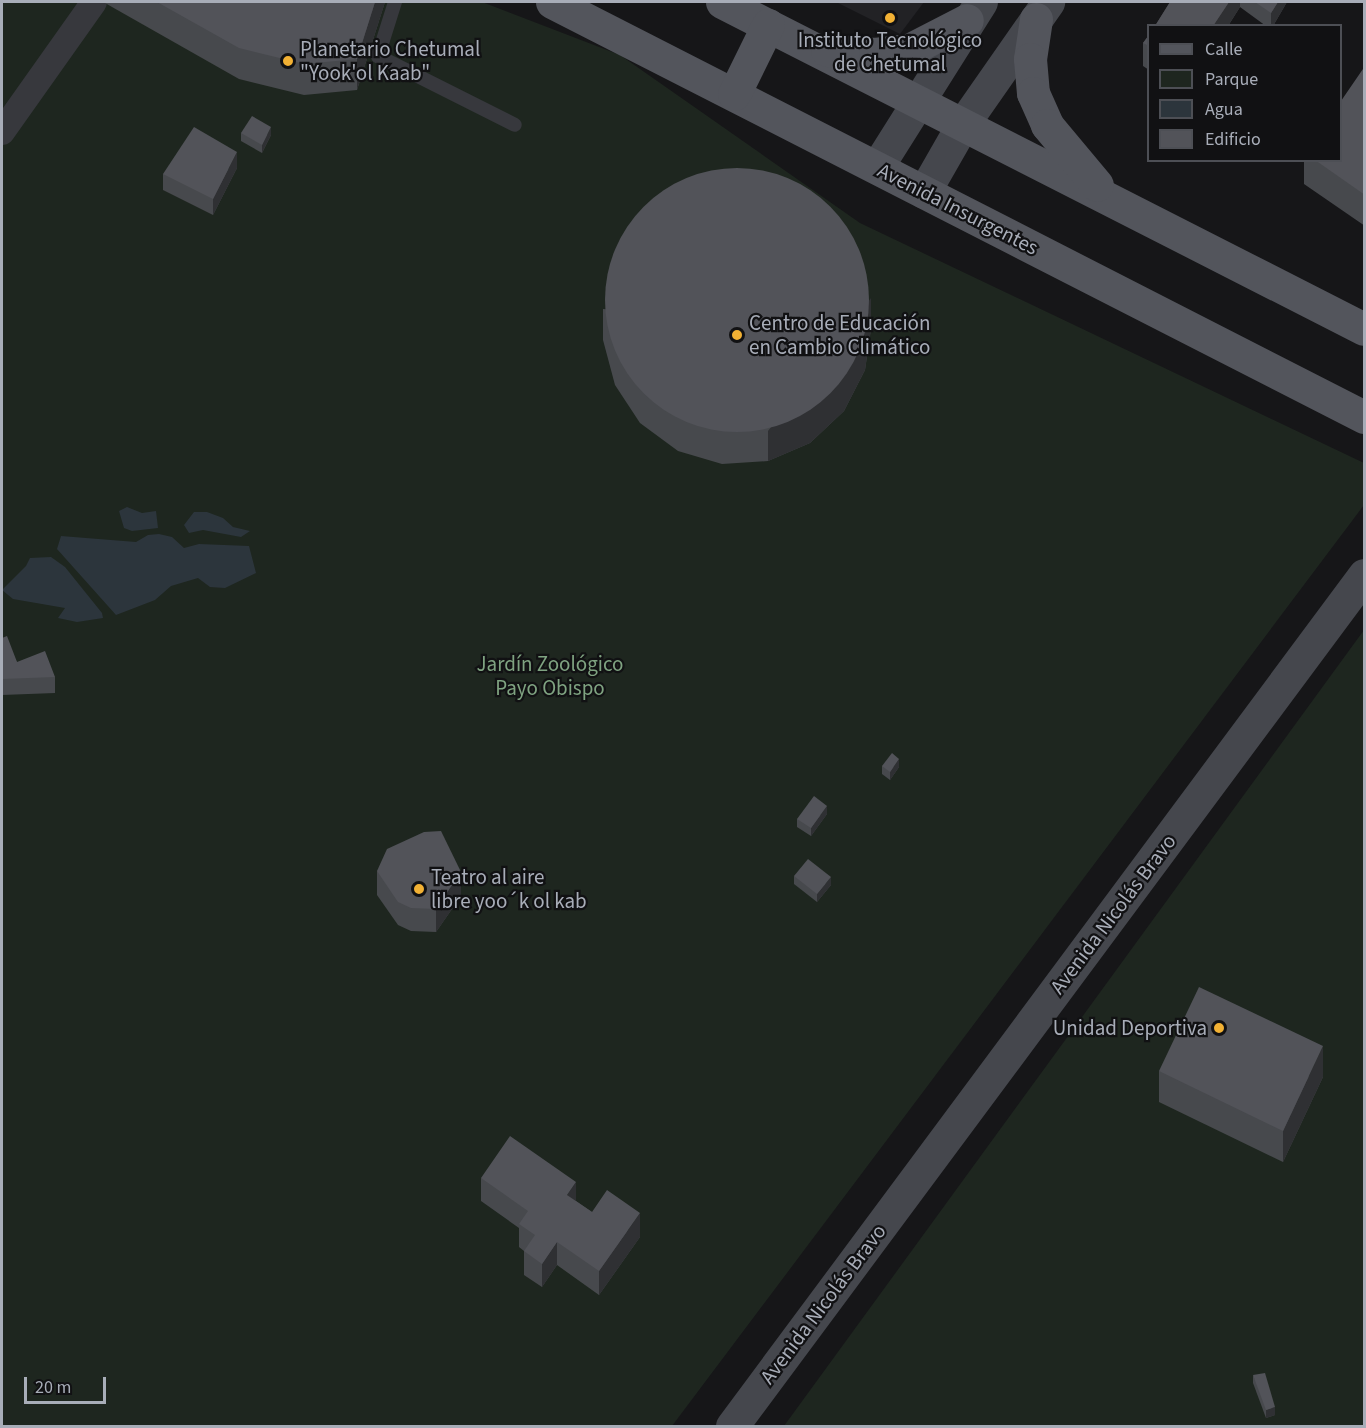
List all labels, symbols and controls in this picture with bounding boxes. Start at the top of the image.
marker: Instituto Tecnológico de Chetumal [883,11,897,25]
legend [1147,24,1342,162]
place label: Instituto Tecnológico de Chetumal [798,27,982,77]
place label: Planetario Chetumal "Yook'ol Kaab" [300,36,480,86]
text: Calle [1205,37,1242,62]
marker: Planetario Chetumal "Yook'ol Kaab" [281,54,295,68]
text: Parque [1205,67,1258,92]
text: Agua [1205,97,1243,122]
text: Edificio [1205,127,1261,152]
street label: Avenida Insurgentes [873,158,1043,260]
place label: Centro de Educación en Cambio Climático [749,310,930,360]
marker: Centro de Educación en Cambio Climático [730,328,744,342]
park label: Jardín Zoológico Payo Obispo [477,651,623,701]
street label: Avenida Nicolás Bravo [1045,829,1181,999]
place label: Teatro al aire libre yoo´k ol kab [431,864,587,914]
marker: Teatro al aire libre yoo´k ol kab [412,882,426,896]
place label: Unidad Deportiva [1053,1015,1207,1041]
marker: Unidad Deportiva [1212,1021,1226,1035]
street label: Avenida Nicolás Bravo [755,1219,891,1389]
scale bar [27,1365,110,1403]
text: 20 m [35,1375,71,1400]

